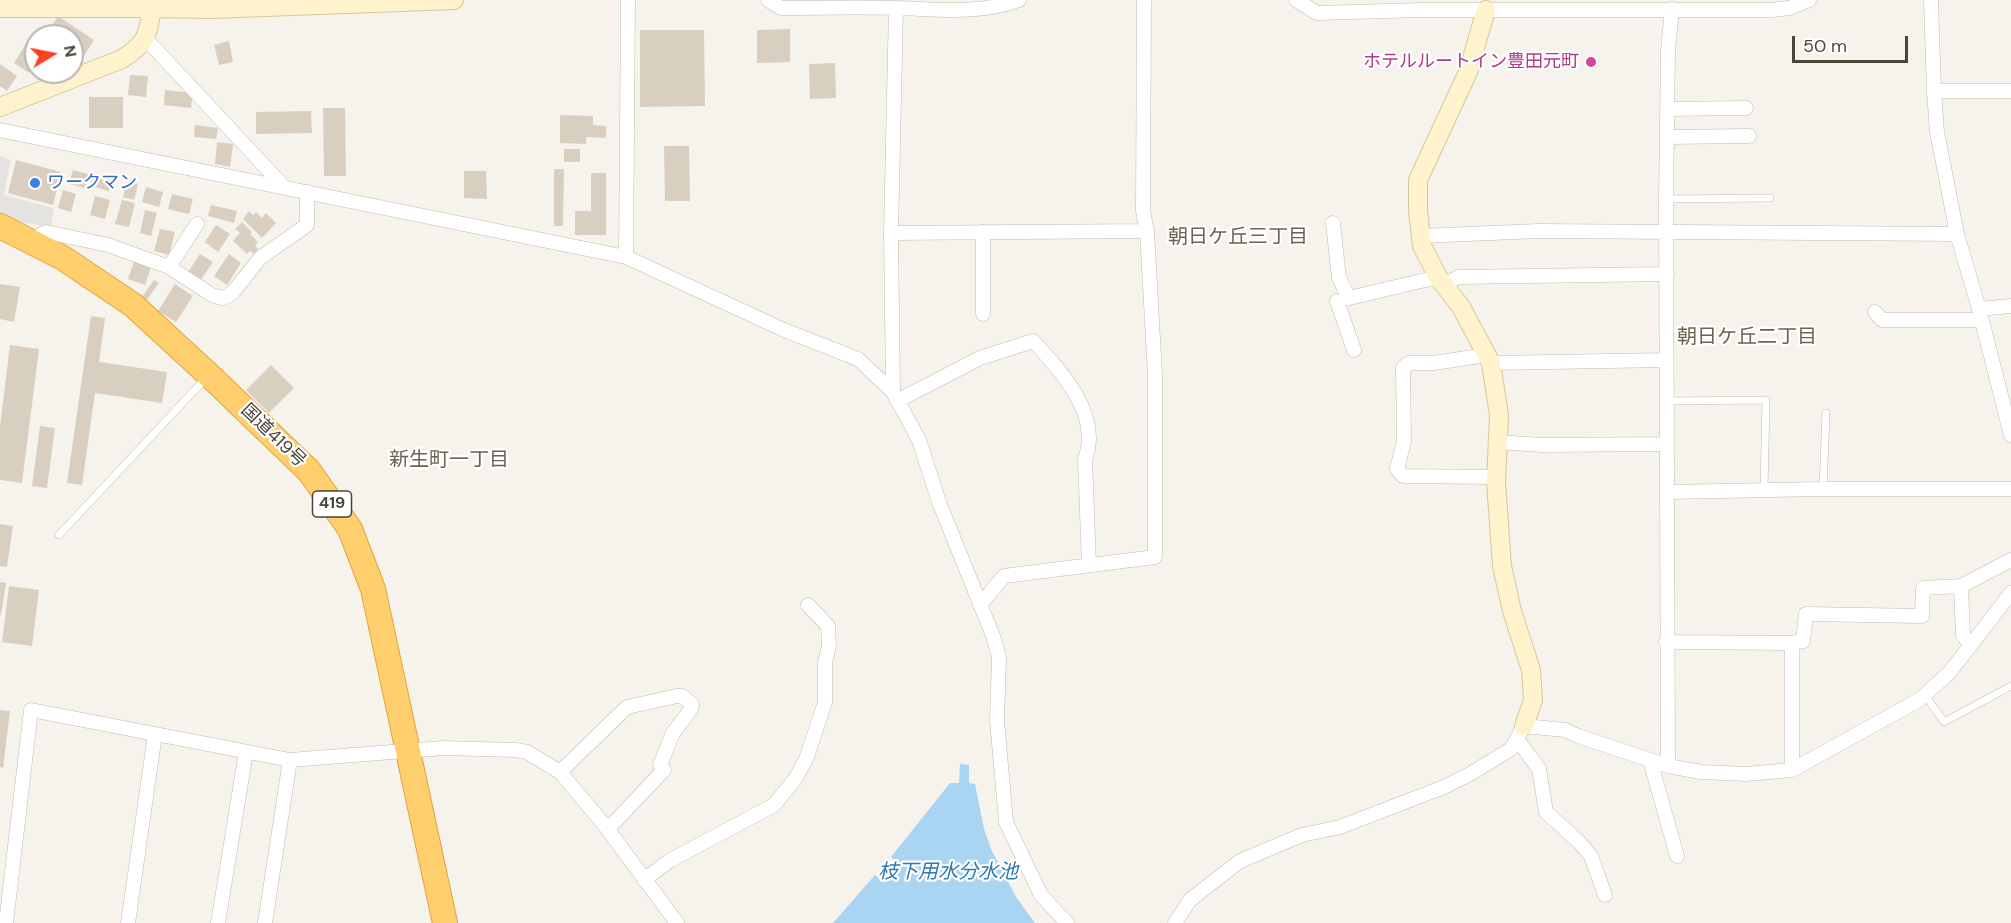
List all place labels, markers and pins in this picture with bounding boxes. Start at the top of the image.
place label: ホテルルートイン豊田元町 [1363,51,1579,73]
marker: ホテルルートイン豊田元町 [1584,55,1598,69]
place label: ワークマン [47,172,137,194]
marker: ワークマン [28,176,42,190]

